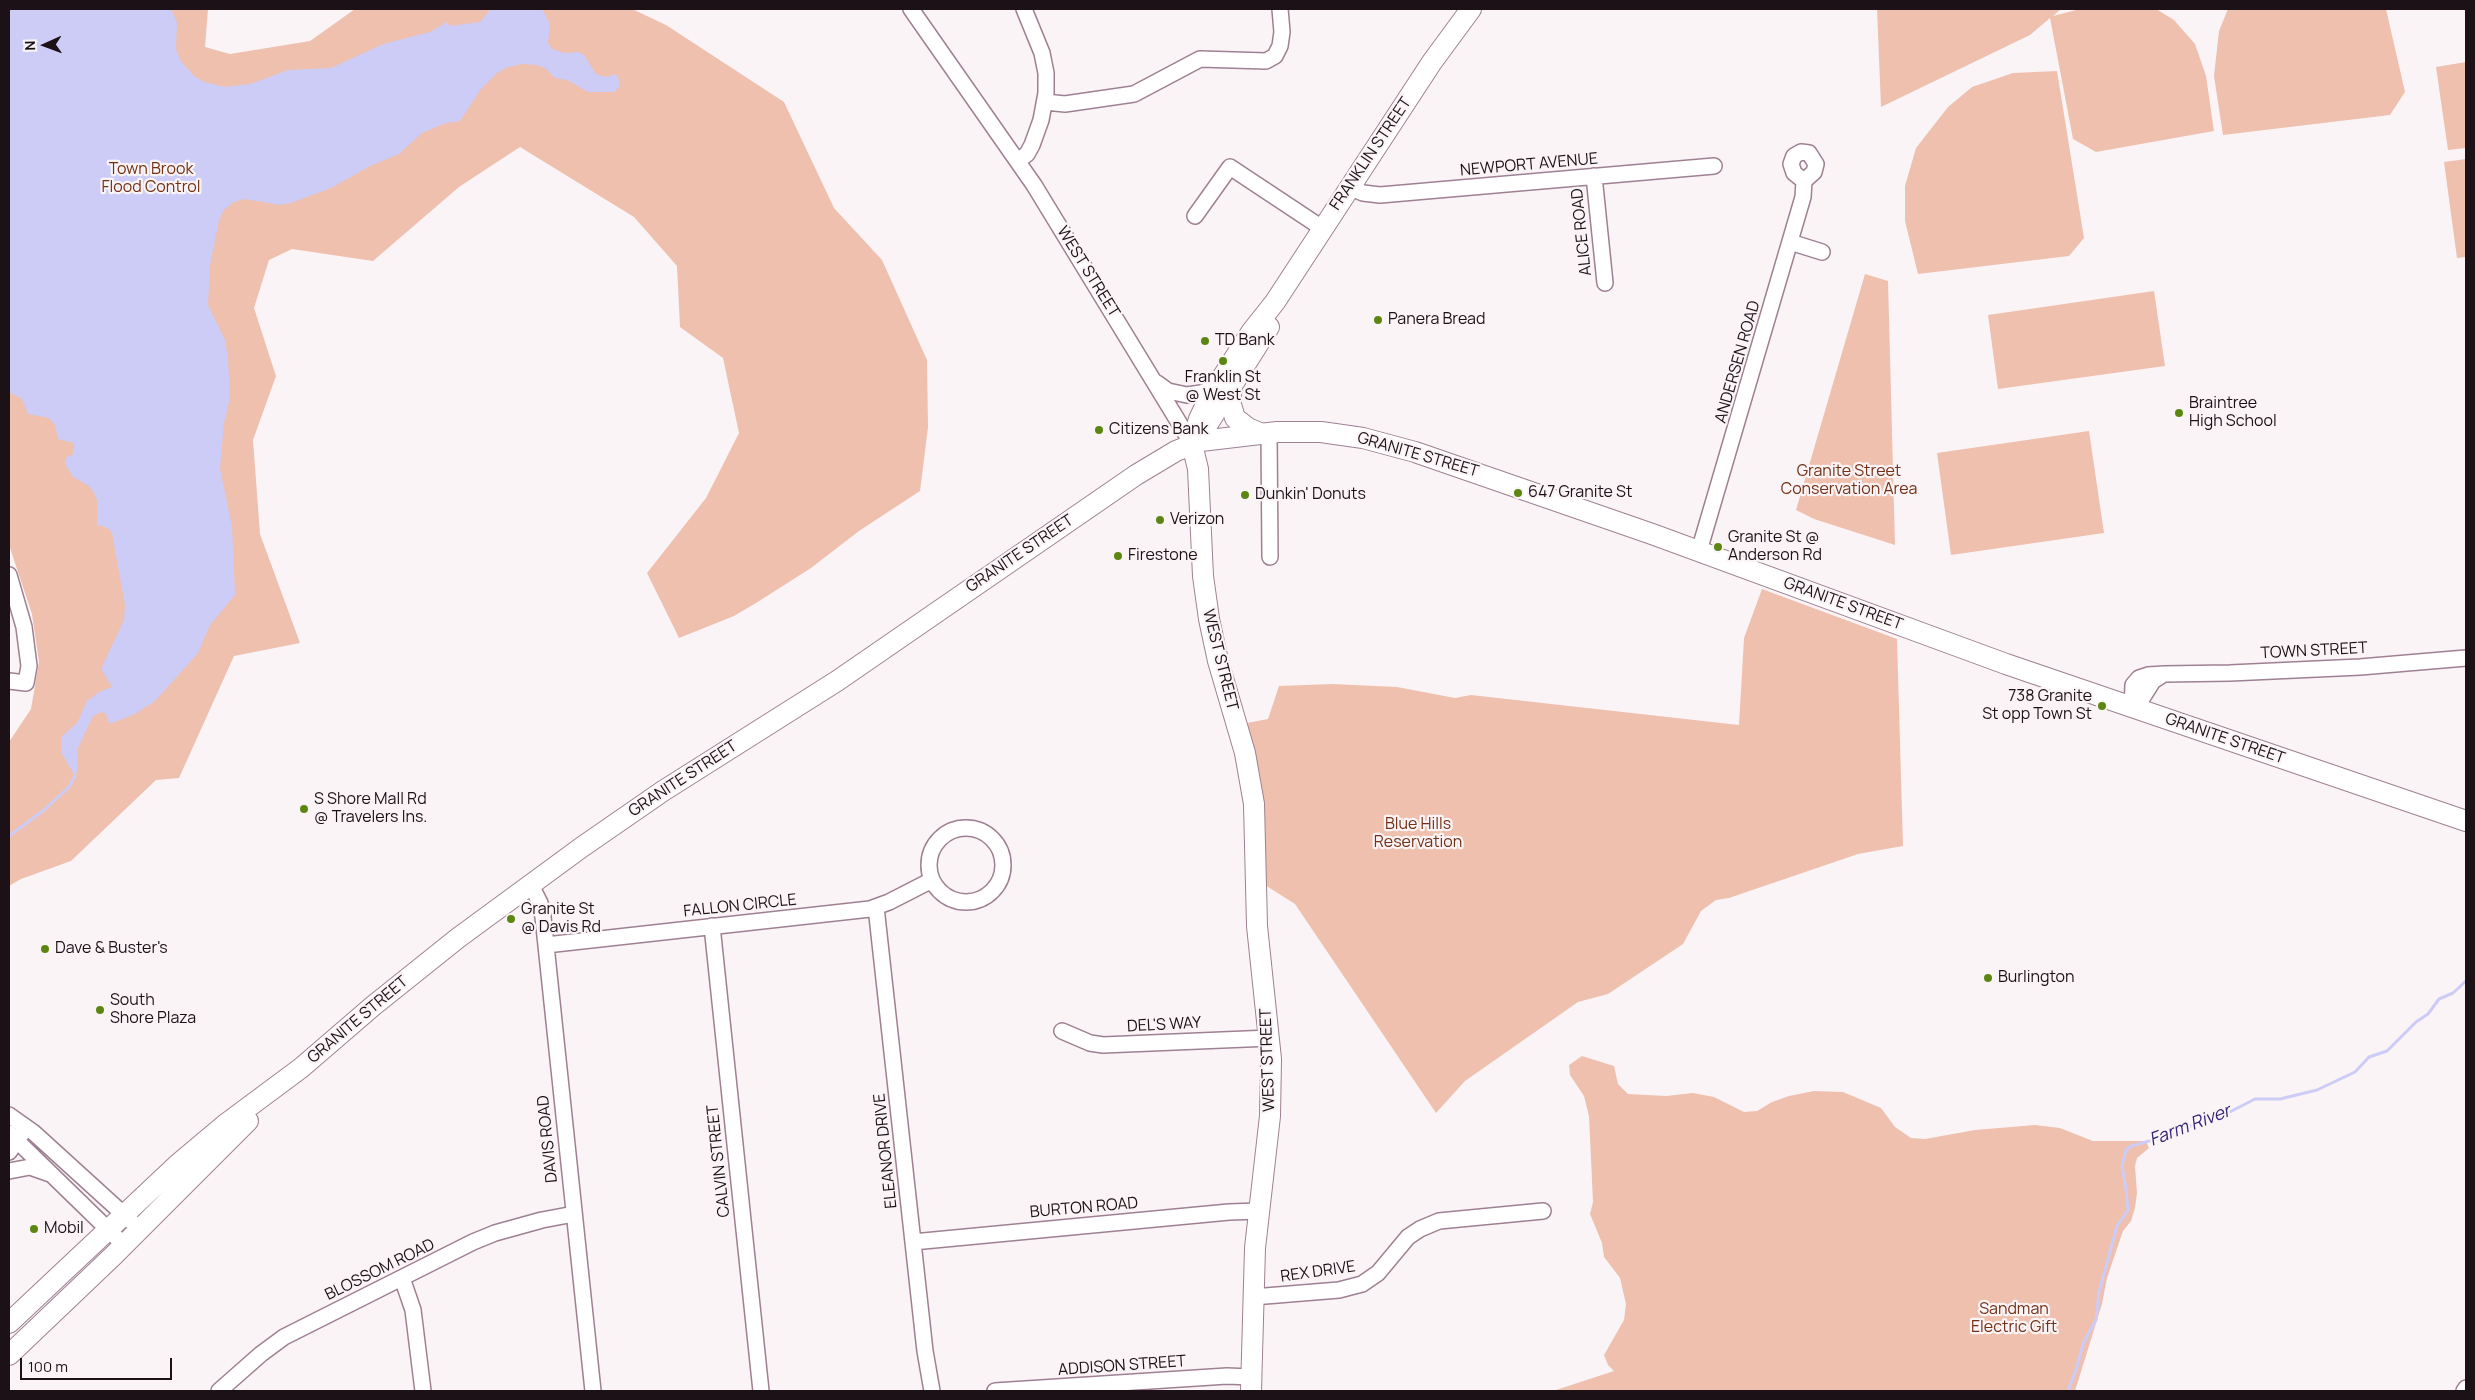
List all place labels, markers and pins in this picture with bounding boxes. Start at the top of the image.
place label: Panera Bread [1388,310,1485,330]
marker: Panera Bread [1372,314,1384,326]
place label: TD Bank [1215,331,1275,351]
marker: TD Bank [1199,335,1211,347]
marker: Franklin St @ West St [1217,355,1229,367]
place label: Franklin St @ West St [1185,368,1261,406]
place label: Braintree High School [2189,394,2277,432]
marker: Braintree High School [2173,407,2185,419]
place label: Citizens Bank [1109,420,1209,440]
marker: Citizens Bank [1093,424,1105,436]
place label: 647 Granite St [1528,483,1632,503]
place label: Dunkin' Donuts [1255,485,1366,505]
marker: 647 Granite St [1512,487,1524,499]
marker: Dunkin' Donuts [1239,489,1251,501]
place label: Verizon [1170,510,1224,530]
marker: Verizon [1154,514,1166,526]
place label: Granite St @ Anderson Rd [1728,528,1822,566]
marker: Granite St @ Anderson Rd [1712,541,1724,553]
place label: Firestone [1128,546,1198,566]
marker: Firestone [1112,550,1124,562]
place label: 738 Granite St opp Town St [1982,687,2092,725]
marker: 738 Granite St opp Town St [2096,700,2108,712]
place label: S Shore Mall Rd @ Travelers Ins. [314,790,427,828]
marker: S Shore Mall Rd @ Travelers Ins. [298,803,310,815]
place label: Granite St @ Davis Rd [521,900,601,938]
marker: Granite St @ Davis Rd [505,913,517,925]
place label: Dave & Buster's [55,939,168,959]
marker: Dave & Buster's [39,943,51,955]
place label: Burlington [1998,968,2075,988]
marker: Burlington [1982,972,1994,984]
place label: South Shore Plaza [110,991,196,1029]
marker: South Shore Plaza [94,1004,106,1016]
place label: Mobil [44,1219,84,1239]
marker: Mobil [28,1223,40,1235]

